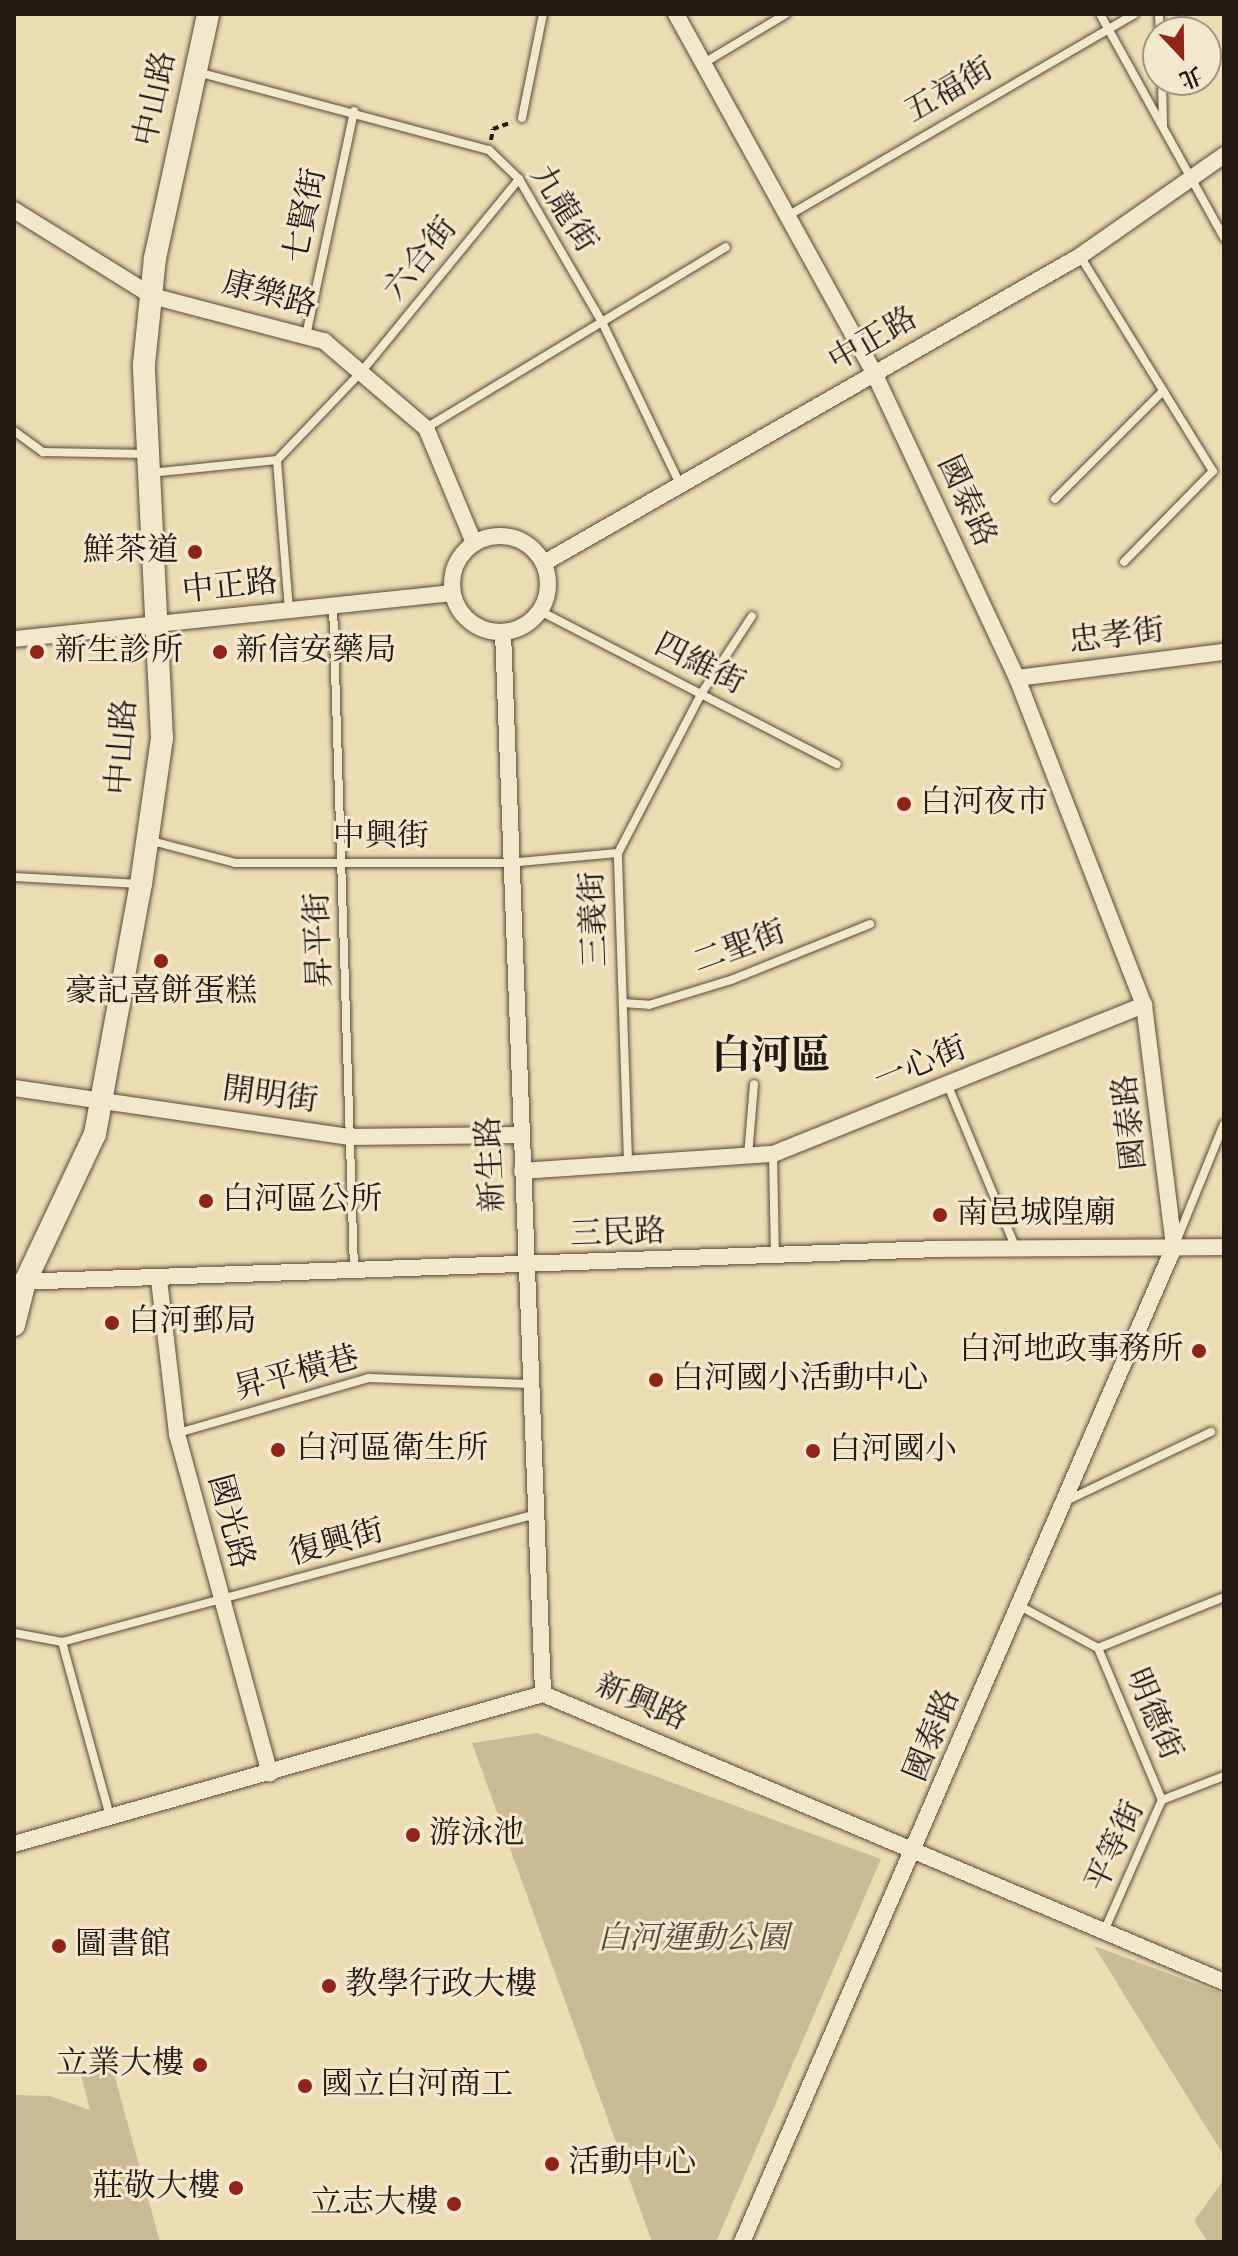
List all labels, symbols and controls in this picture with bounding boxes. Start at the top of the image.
north arrow [1142,16,1222,96]
street label: 中山路 [128,48,186,150]
street label: 五福街 [899,51,1001,133]
text: 北 [1176,62,1205,91]
street label: 九龍街 [520,159,604,261]
street label: 七賢街 [278,165,336,267]
street label: 六合街 [377,211,467,309]
street label: 康樂路 [218,265,320,327]
street label: 中正路 [823,300,925,382]
street label: 國泰路 [927,450,1003,554]
place label: 鮮茶道 [83,533,179,571]
marker: 鮮茶道 [186,543,204,561]
street label: 中正路 [180,564,280,612]
street label: 忠孝街 [1067,613,1167,663]
street label: 四維街 [648,627,750,705]
place label: 新生診所 [55,633,183,671]
place label: 新信安藥局 [236,633,396,671]
marker: 新生診所 [26,641,48,663]
marker: 新信安藥局 [211,643,229,661]
street label: 中山路 [101,698,147,796]
place label: 白河夜市 [920,785,1048,823]
marker: 白河夜市 [895,795,913,813]
street label: 中興街 [333,819,429,857]
street label: 三義街 [575,870,617,968]
street label: 昇平街 [300,891,342,989]
street label: 二聖街 [688,915,792,983]
marker: 豪記喜餅蛋糕 [152,952,170,970]
place label: 豪記喜餅蛋糕 [65,974,257,1012]
street label: 一心街 [869,1030,973,1102]
district label: 白河區 [711,1034,831,1082]
street label: 開明街 [220,1071,320,1123]
street label: 國泰路 [1108,1072,1156,1172]
street label: 新生路 [471,1115,515,1213]
place label: 白河區公所 [222,1182,382,1220]
marker: 白河區公所 [197,1192,215,1210]
place label: 南邑城隍廟 [956,1196,1116,1234]
marker: 南邑城隍廟 [931,1206,949,1224]
street label: 三民路 [569,1214,667,1256]
place label: 白河郵局 [128,1304,256,1342]
marker: 白河郵局 [103,1314,121,1332]
place label: 白河地政事務所 [959,1332,1183,1370]
street label: 昇平橫巷 [230,1340,364,1410]
marker: 白河地政事務所 [1190,1342,1208,1360]
place label: 白河國小活動中心 [672,1361,928,1399]
marker: 白河國小活動中心 [647,1371,665,1389]
place label: 白河區衛生所 [296,1431,488,1469]
place label: 白河國小 [829,1432,957,1470]
marker: 白河區衛生所 [267,1439,289,1461]
marker: 白河國小 [804,1442,822,1460]
street label: 國光路 [198,1471,260,1573]
street label: 復興街 [286,1513,388,1575]
street label: 明德街 [1116,1663,1188,1767]
street label: 新興路 [589,1668,693,1740]
street label: 國泰路 [898,1684,970,1788]
street label: 平等街 [1079,1795,1155,1899]
place label: 游泳池 [429,1816,525,1854]
marker: 游泳池 [404,1826,422,1844]
park label: 白河運動公園 [597,1921,789,1959]
place label: 圖書館 [75,1927,171,1965]
marker: 圖書館 [50,1937,68,1955]
place label: 教學行政大樓 [345,1967,537,2005]
marker: 教學行政大樓 [320,1977,338,1995]
place label: 立業大樓 [56,2046,184,2084]
marker: 立業大樓 [191,2056,209,2074]
place label: 國立白河商工 [321,2067,513,2105]
marker: 國立白河商工 [296,2077,314,2095]
place label: 活動中心 [568,2145,696,2183]
marker: 活動中心 [543,2155,561,2173]
place label: 莊敬大樓 [92,2169,220,2207]
marker: 莊敬大樓 [227,2179,245,2197]
place label: 立志大樓 [310,2185,438,2223]
marker: 立志大樓 [445,2195,463,2213]

